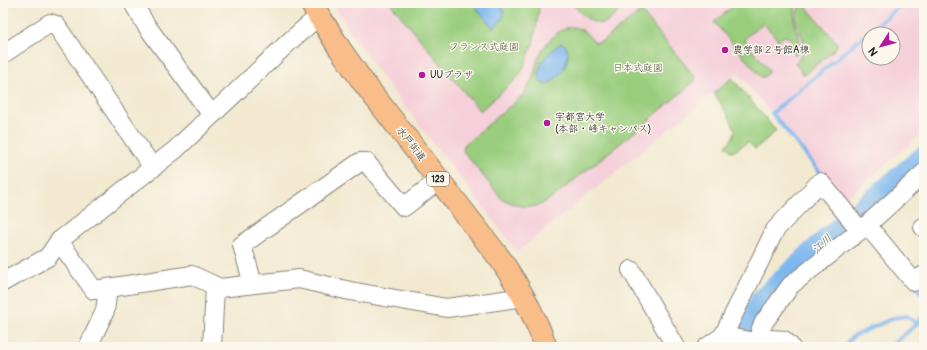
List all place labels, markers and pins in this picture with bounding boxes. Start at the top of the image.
place label: 農学部２号館A棟 [733,44,810,56]
marker: 農学部２号館A棟 [720,45,730,55]
place label: UUプラザ [430,69,473,81]
marker: UUプラザ [417,70,427,80]
place label: 宇都宮大学 (本部・峰キャンパス) [555,111,651,135]
marker: 宇都宮大学 (本部・峰キャンパス) [542,118,552,128]

